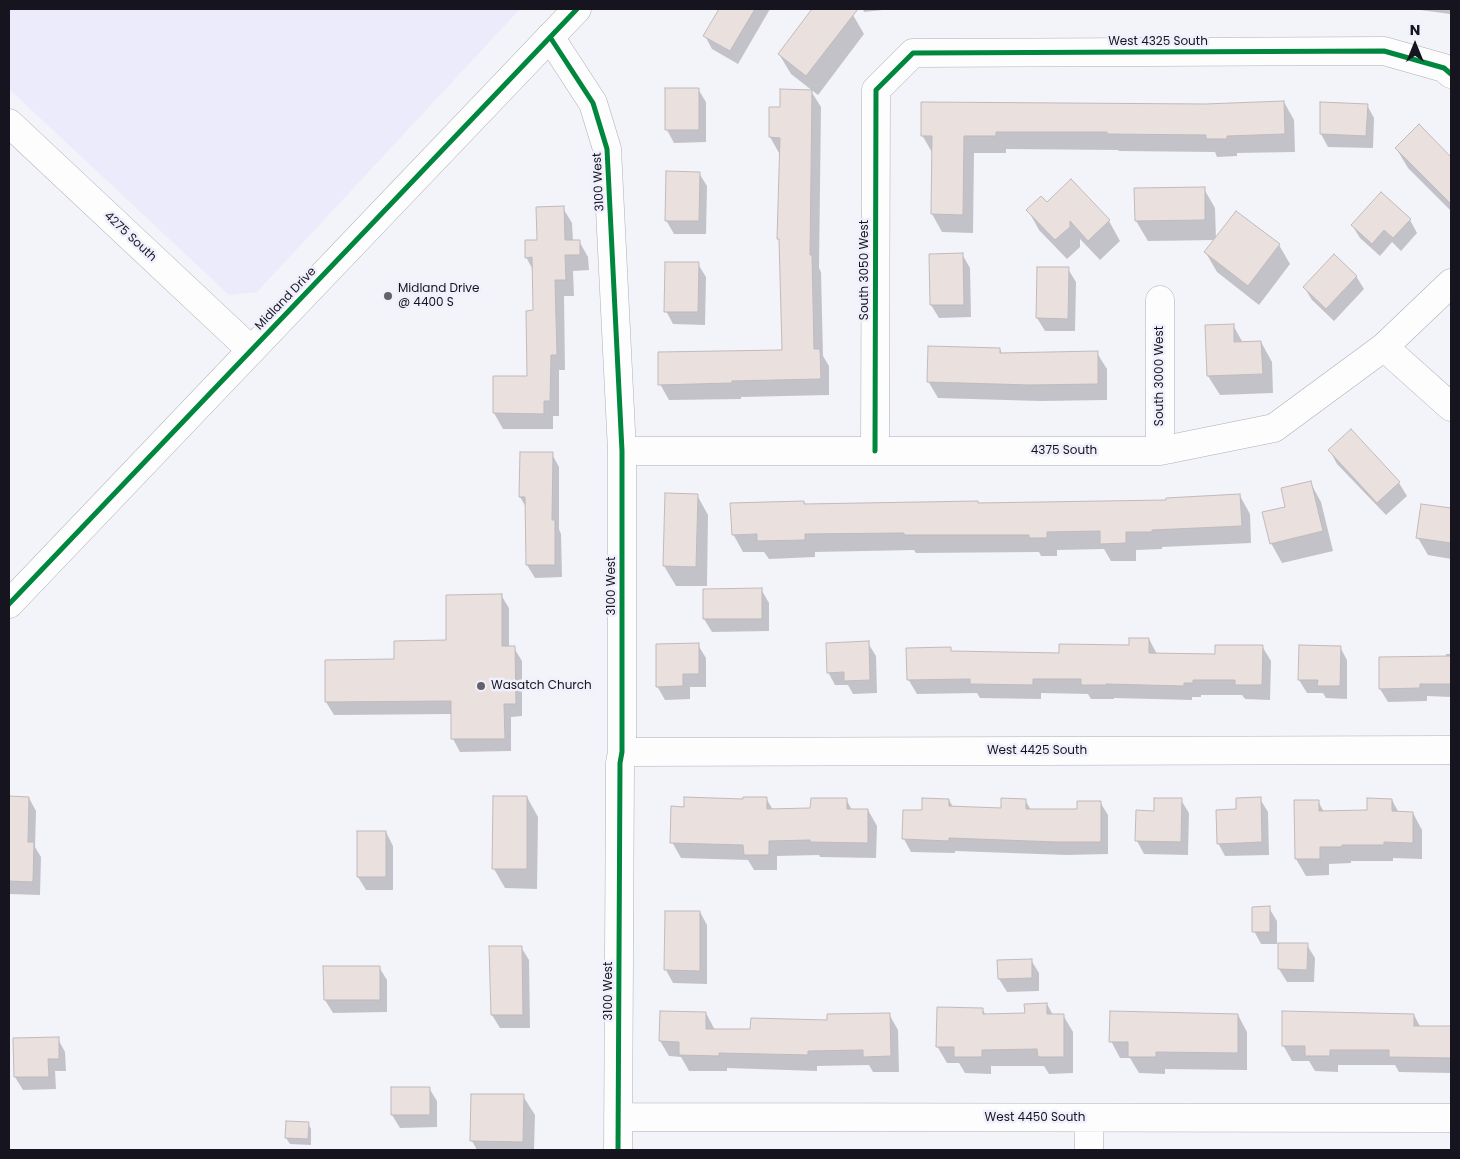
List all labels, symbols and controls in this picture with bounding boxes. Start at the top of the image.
north arrow [1390,20,1440,70]
text: N [1410,20,1420,40]
street label: West 4325 South [1108,35,1208,49]
street label: 3100 West [590,152,608,212]
street label: 4275 South [101,209,159,265]
street label: South 3050 West [858,220,872,320]
street label: Midland Drive [252,265,320,333]
place label: Midland Drive @ 4400 S [398,282,480,310]
marker: Midland Drive @ 4400 S [382,290,394,302]
street label: South 3000 West [1153,326,1167,426]
street label: 4375 South [1031,444,1097,458]
street label: 3100 West [605,557,619,615]
place label: Wasatch Church [491,679,592,693]
marker: Wasatch Church [475,680,487,692]
street label: West 4425 South [987,744,1087,758]
street label: 3100 West [602,962,616,1020]
street label: West 4450 South [985,1111,1085,1125]

